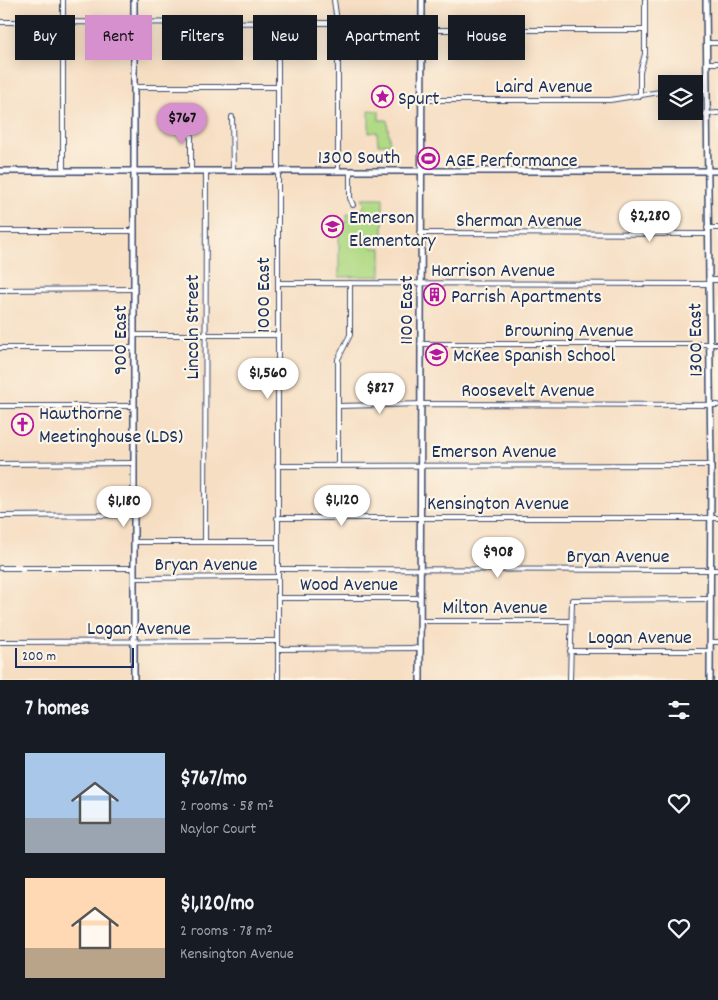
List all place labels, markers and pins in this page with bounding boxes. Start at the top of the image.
place icon: Spurt [370,85,394,109]
place label: Spurt [398,86,439,114]
pin: $767 [152,102,212,145]
sports icon: AGE Performance [417,147,441,171]
place label: AGE Performance [445,148,578,176]
pin: $2,280 [609,200,691,243]
place label: Emerson Elementary [349,205,437,256]
school or university icon: Emerson Elementary [321,215,345,239]
building icon: Parrish Apartments [423,283,447,307]
place label: Parrish Apartments [451,284,602,312]
school or university icon: McKee Spanish School [425,342,449,366]
place label: McKee Spanish School [453,343,615,371]
pin: $1,560 [227,358,309,400]
pin: $827 [350,372,410,415]
place label: Hawthorne Meetinghouse (LDS) [39,401,183,452]
church icon: Hawthorne Meetinghouse (LDS) [11,412,35,436]
pin: $1,120 [301,484,383,527]
pin: $1,180 [83,486,165,528]
pin: $908 [468,536,528,579]

